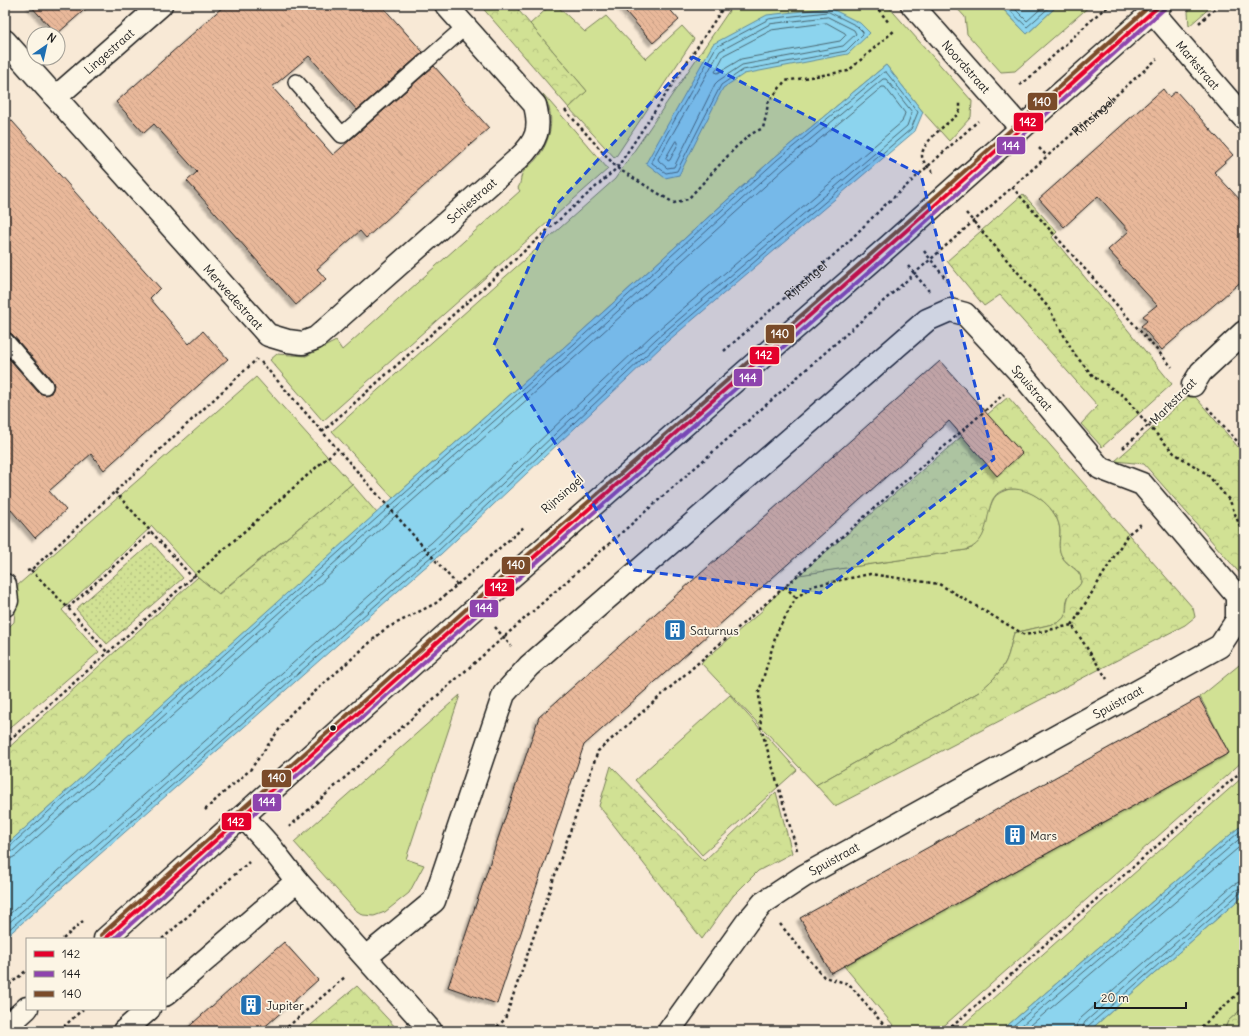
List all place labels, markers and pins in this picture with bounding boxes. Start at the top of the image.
building icon: Saturnus [662,617,688,643]
place label: Saturnus [690,623,739,638]
unlabelled marker [328,723,338,733]
building icon: Mars [1002,822,1028,848]
place label: Mars [1030,828,1057,843]
building icon: Jupiter [238,992,264,1018]
place label: Jupiter [266,998,304,1013]

